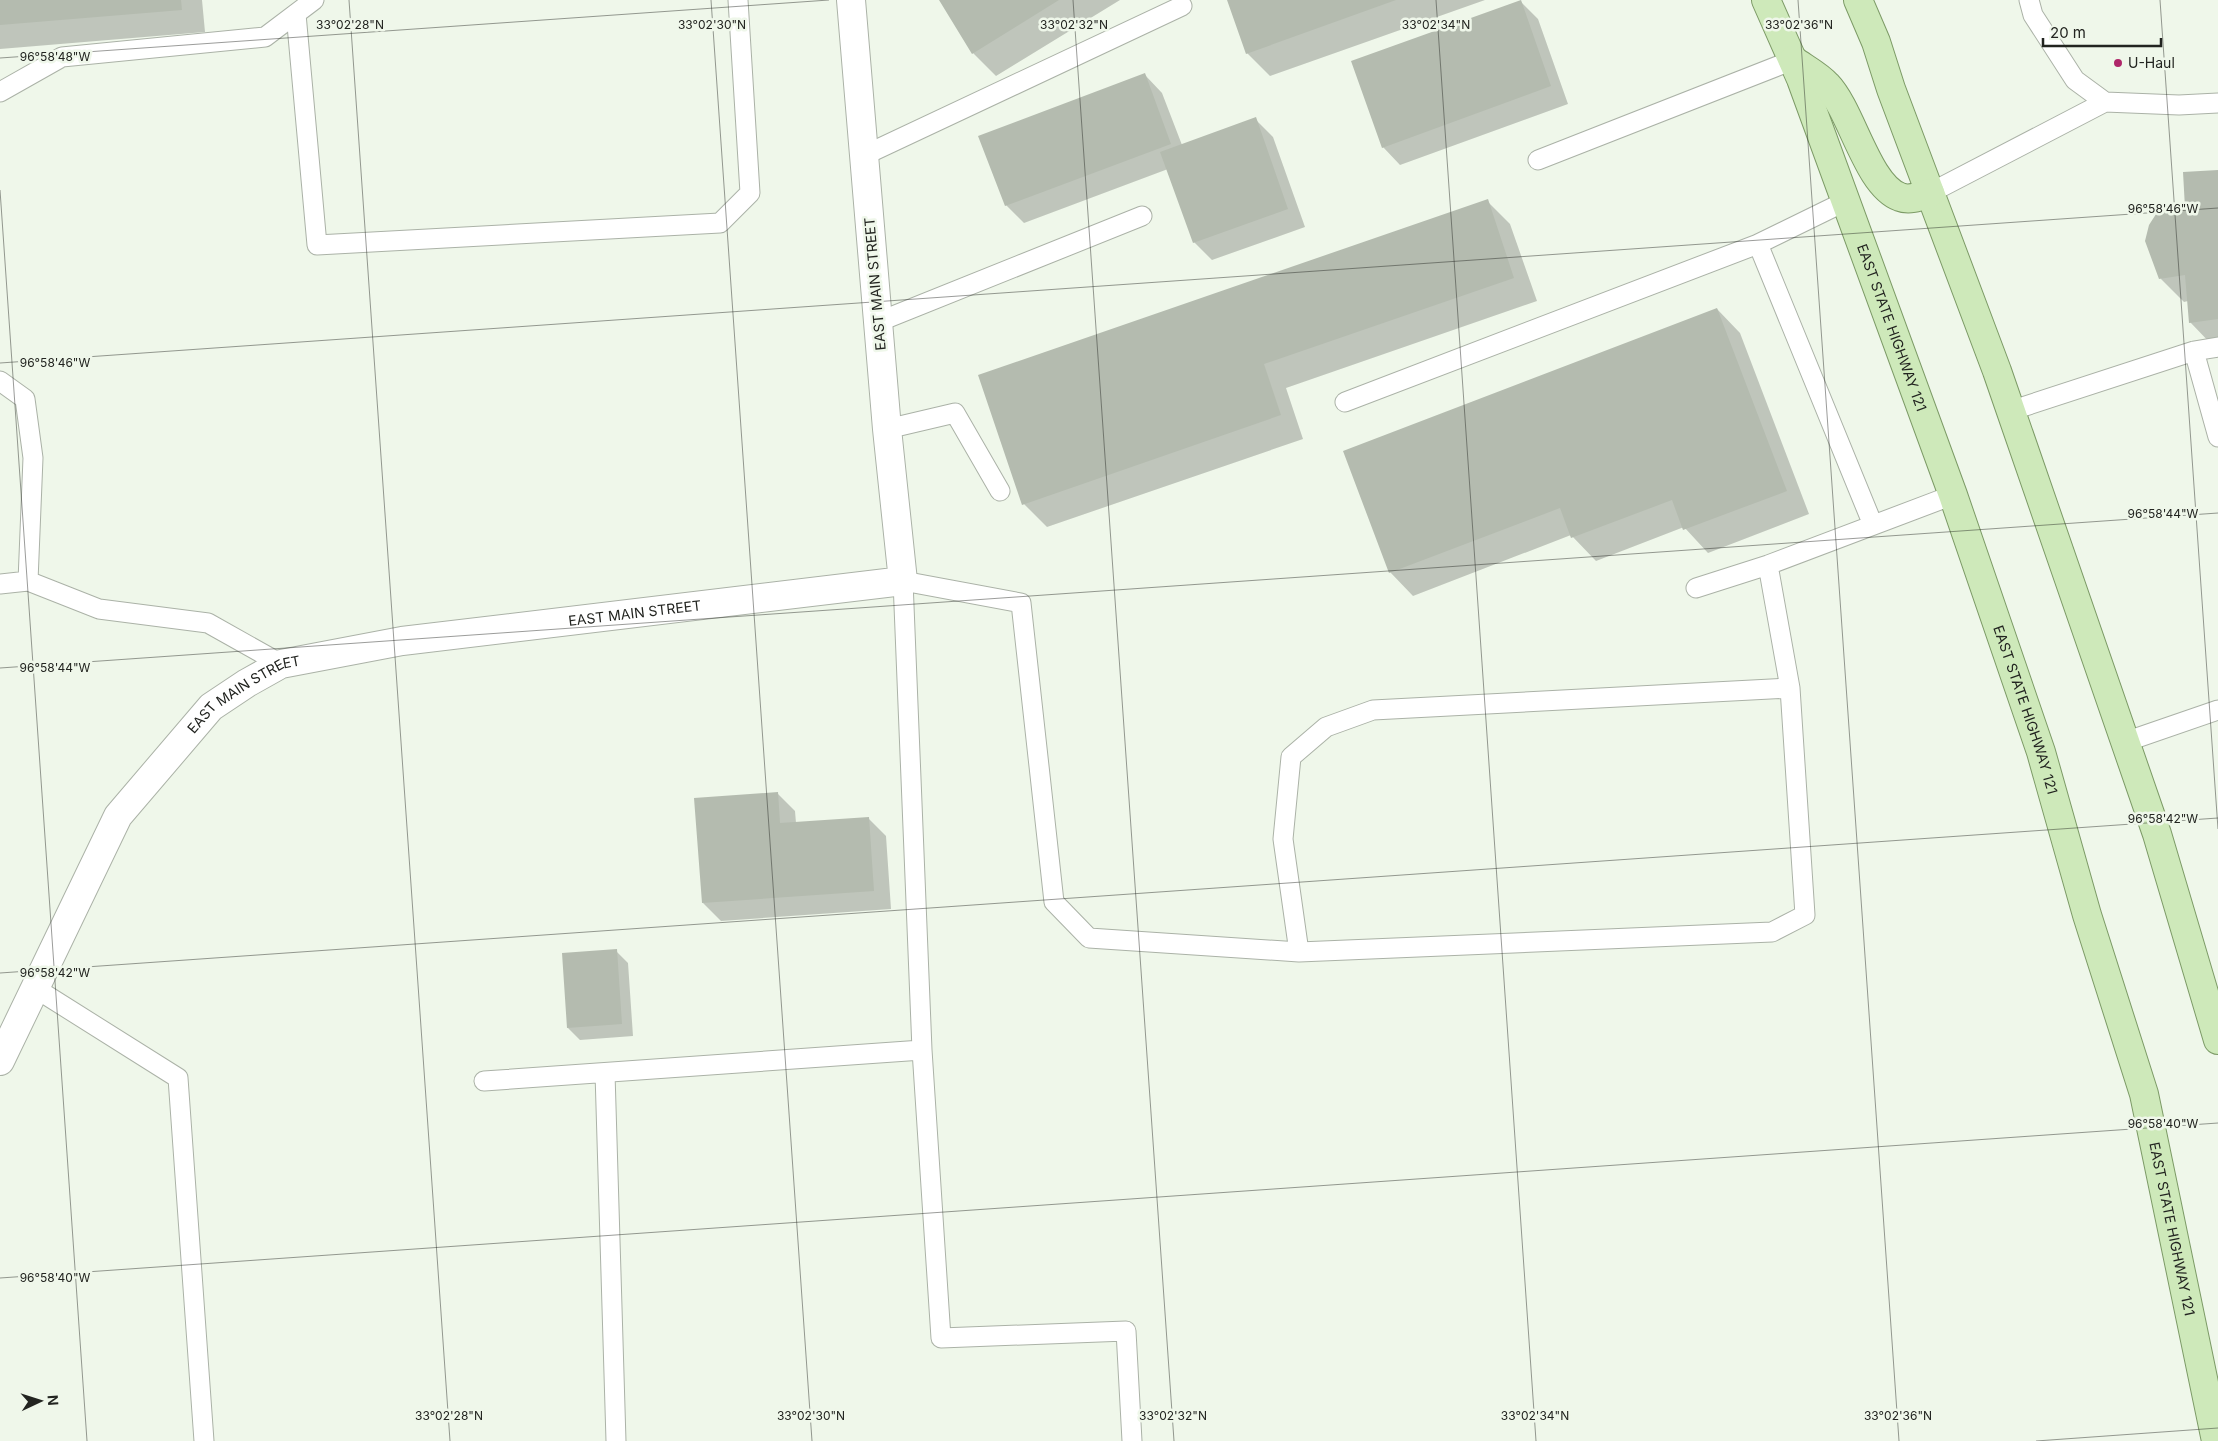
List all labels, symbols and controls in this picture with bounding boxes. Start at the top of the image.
scale bar [2043,15,2160,47]
text: 33°02'28"N [316,17,384,32]
text: 33°02'30"N [678,17,746,32]
text: 33°02'32"N [1040,17,1108,32]
text: 33°02'34"N [1402,17,1470,32]
text: 33°02'36"N [1765,17,1833,32]
text: 20 m [2050,23,2086,42]
text: 96°58'48"W [20,49,90,64]
place label: U-Haul [2128,54,2175,71]
marker: U-Haul [2112,57,2124,69]
text: 96°58'46"W [2128,201,2198,216]
street label: EAST MAIN STREET [860,217,889,351]
street label: EAST STATE HIGHWAY 121 [1854,241,1931,413]
text: 96°58'46"W [20,355,90,370]
text: 96°58'44"W [2128,506,2199,521]
street label: EAST MAIN STREET [567,596,702,629]
street label: EAST STATE HIGHWAY 121 [1990,623,2061,796]
street label: EAST MAIN STREET [183,652,302,737]
text: 96°58'44"W [20,660,91,675]
text: 96°58'42"W [2128,811,2198,826]
text: 96°58'42"W [20,965,90,980]
text: 96°58'40"W [2128,1116,2199,1131]
street label: EAST STATE HIGHWAY 121 [2146,1141,2199,1317]
text: 96°58'40"W [20,1270,91,1285]
north arrow [15,1376,65,1426]
text: N [45,1394,62,1406]
text: 33°02'28"N [415,1408,483,1423]
text: 33°02'30"N [777,1408,845,1423]
text: 33°02'32"N [1139,1408,1207,1423]
text: 33°02'34"N [1501,1408,1569,1423]
text: 33°02'36"N [1864,1408,1932,1423]

